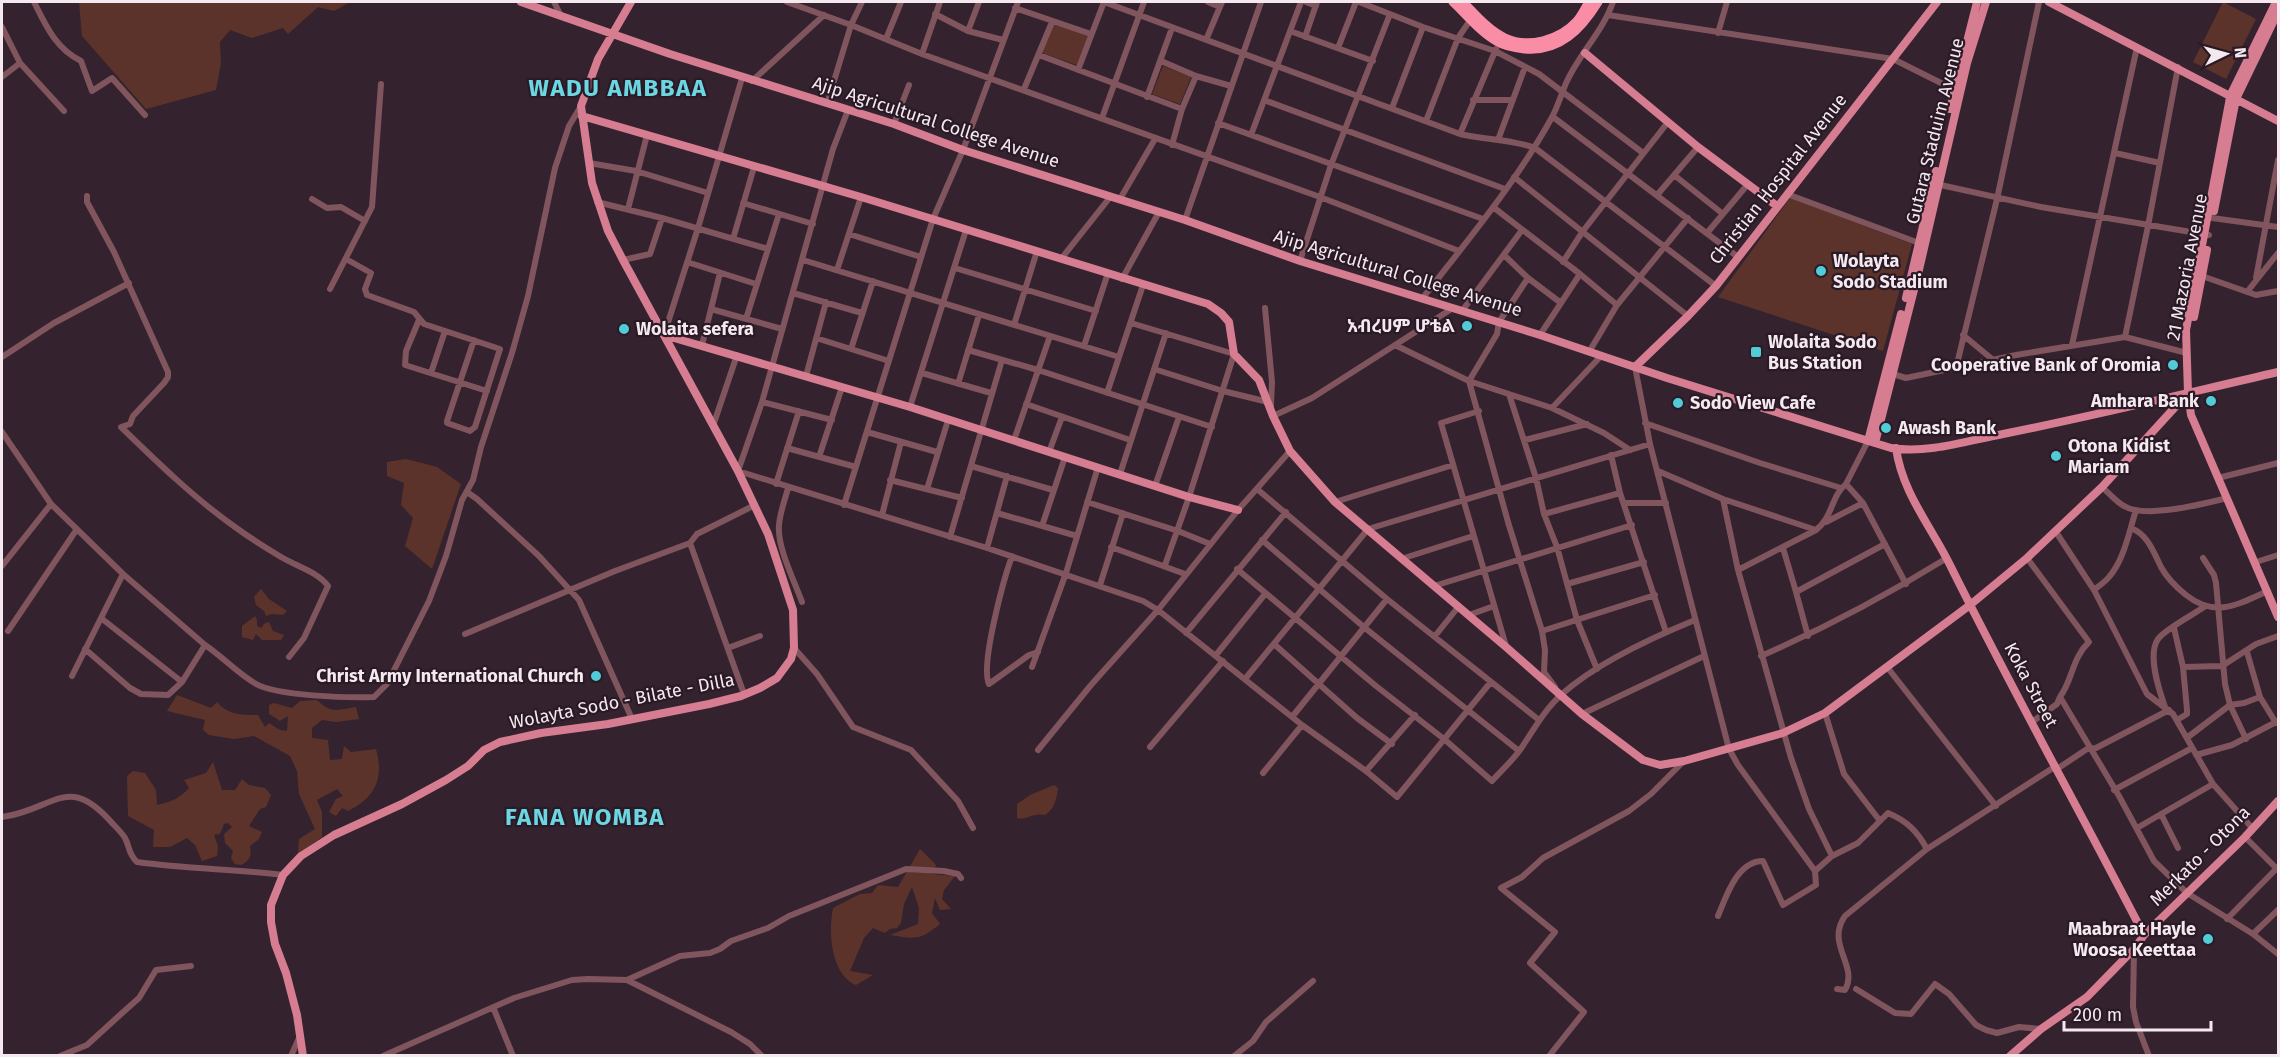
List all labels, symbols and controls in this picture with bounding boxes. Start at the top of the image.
north arrow [2196,24,2256,84]
street label: Gutara Staduim Avenue [1901,36,1969,226]
text: N [2231,47,2250,59]
street label: Ajip Agricultural College Avenue [810,72,1062,172]
district label: WADU AMBBAA [529,74,707,102]
street label: Christian Hospital Avenue [1705,89,1851,269]
street label: 21 Mazoria Avenue [2162,192,2212,342]
street label: Ajip Agricultural College Avenue [1271,225,1525,321]
place label: Wolayta Sodo Stadium [1833,250,1948,293]
marker: Wolayta Sodo Stadium [1814,264,1828,278]
place label: አብረሀም ሆቴል [1347,315,1455,337]
place label: Wolaita sefera [636,318,754,340]
marker: አብረሀም ሆቴል [1460,319,1474,333]
marker: Wolaita sefera [617,322,631,336]
place label: Wolaita Sodo Bus Station [1768,331,1877,374]
marker: Wolaita Sodo Bus Station [1749,345,1763,359]
place label: Cooperative Bank of Oromia [1931,354,2161,376]
marker: Cooperative Bank of Oromia [2166,358,2180,372]
place label: Amhara Bank [2090,390,2200,412]
place label: Sodo View Cafe [1690,392,1816,414]
marker: Amhara Bank [2204,394,2218,408]
marker: Sodo View Cafe [1671,396,1685,410]
place label: Awash Bank [1897,417,1997,439]
marker: Awash Bank [1879,421,1893,435]
place label: Otona Kidist Mariam [2068,435,2171,478]
marker: Otona Kidist Mariam [2049,449,2063,463]
street label: Koka Street [1999,639,2063,732]
place label: Christ Army International Church [316,665,584,687]
street label: Wolayta Sodo - Bilate - Dilla [508,668,736,734]
marker: Christ Army International Church [589,669,603,683]
street label: Merkato - Otona [2145,801,2255,911]
district label: FANA WOMBA [505,803,665,831]
place label: Maabraat Hayle Woosa Keettaa [2068,918,2196,961]
marker: Maabraat Hayle Woosa Keettaa [2201,932,2215,946]
scale bar [2064,994,2211,1032]
text: 200 m [2073,1004,2122,1026]

